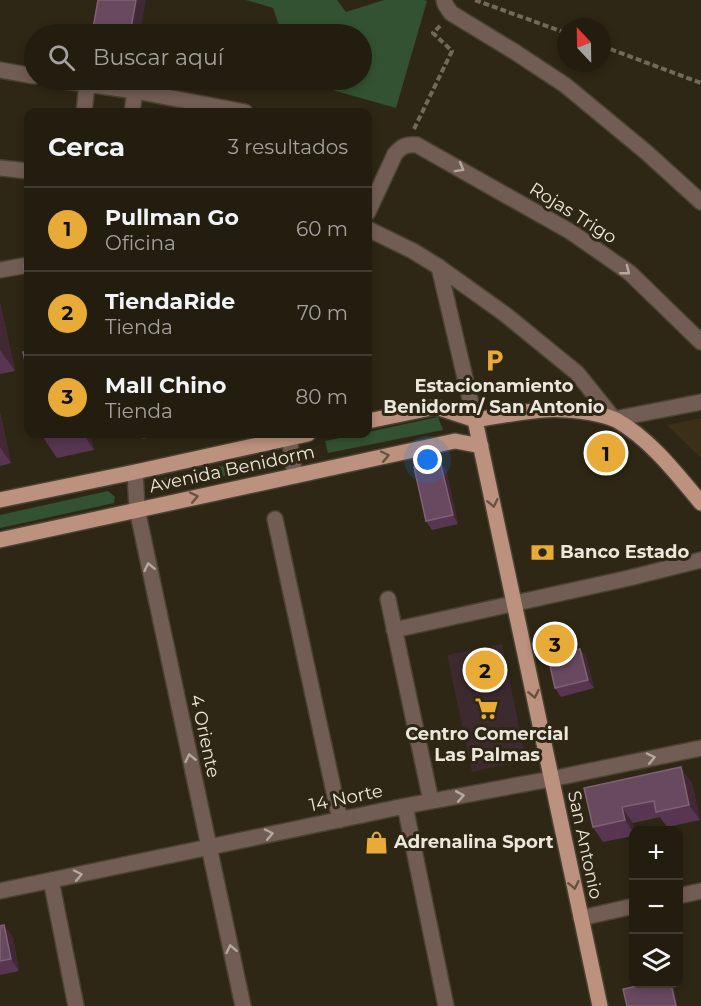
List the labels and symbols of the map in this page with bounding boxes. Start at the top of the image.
north arrow [557,18,611,72]
one-way arrow [454,161,464,173]
street label: Rojas Trigo [525,177,621,249]
one-way arrow [619,263,630,274]
parking icon: Estacionamiento Benidorm/ San Antonio [481,347,507,373]
place label: Estacionamiento Benidorm/ San Antonio [383,375,605,418]
pin: 1 [586,430,626,476]
street label: Avenida Benidorm [147,441,317,497]
your location [413,445,442,474]
one-way arrow [380,451,390,464]
one-way arrow [189,491,199,504]
one-way arrow [486,498,499,508]
bank icon: Banco Estado [529,539,555,565]
place label: Banco Estado [560,541,689,563]
one-way arrow [144,563,157,573]
pin: 3 [536,622,574,666]
pin: 2 [466,648,504,692]
one-way arrow [527,688,540,698]
street label: 4 Oriente [185,692,225,780]
supermarket icon: Centro Comercial Las Palmas [474,695,500,721]
place label: Centro Comercial Las Palmas [405,723,569,766]
one-way arrow [646,752,656,765]
one-way arrow [184,753,197,763]
street label: 14 Norte [307,779,385,816]
street label: San Antonio [563,789,607,901]
one-way arrow [454,790,464,803]
one-way arrow [263,828,273,841]
shop icon: Adrenalina Sport [363,829,389,855]
place label: Adrenalina Sport [393,831,554,853]
one-way arrow [72,869,82,882]
one-way arrow [567,879,580,889]
one-way arrow [225,944,238,954]

